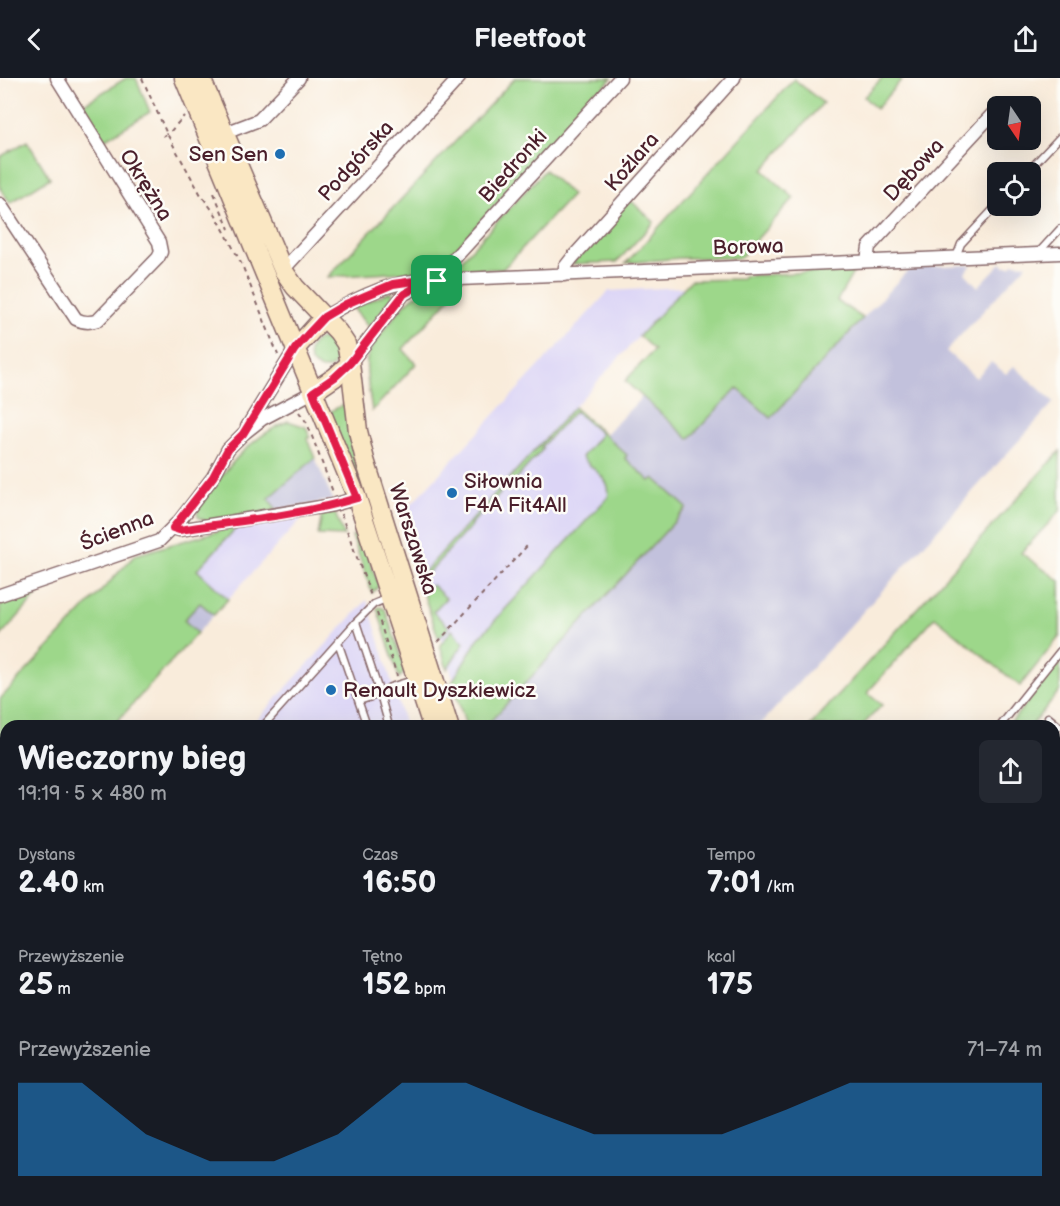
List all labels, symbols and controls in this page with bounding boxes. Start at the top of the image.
icon: back [18,23,51,56]
text: Fleetfoot [474,23,586,55]
icon: share [1009,23,1042,56]
north arrow [987,96,1041,150]
map controls [987,96,1041,216]
street label: Podgórska [313,115,399,207]
street label: Biedronki [474,124,552,208]
street label: Koźlara [600,127,664,197]
street label: Dębowa [879,133,949,207]
place label: Sen Sen [189,142,268,167]
street label: Okrężna [114,145,178,225]
marker: Sen Sen [273,147,287,161]
button: locate [987,162,1041,216]
street label: Borowa [712,233,784,261]
pin [411,255,462,306]
icon: arrive [420,264,453,297]
place label: Siłownia F4A Fit4All [464,469,567,518]
street label: Warszawska [383,480,443,598]
marker: Siłownia F4A Fit4All [445,486,459,500]
street label: Ścienna [77,506,157,556]
place label: Renault Dyszkiewicz [343,678,536,703]
marker: Renault Dyszkiewicz [324,683,338,697]
text: Wieczorny bieg [18,739,247,779]
button: share [979,740,1042,803]
text: 19:19 · 5 × 480 m [18,782,167,806]
text: Dystans [18,846,75,865]
text: Czas [362,846,398,865]
text: Tempo [707,846,756,865]
text: 2.40 [18,865,79,901]
text: 16:50 [362,865,436,901]
text: 7:01 [707,865,762,901]
text: km [79,878,104,897]
text: /km [762,878,794,897]
text: Przewyższenie [18,948,124,967]
text: Tętno [362,948,403,967]
text: kcal [707,948,735,967]
text: 25 [18,967,53,1003]
text: 152 [362,967,410,1003]
text: 175 [707,967,753,1003]
text: m [53,980,71,999]
text: bpm [410,980,446,999]
text: Przewyższenie [18,1038,151,1062]
text: 71–74 m [967,1038,1042,1062]

